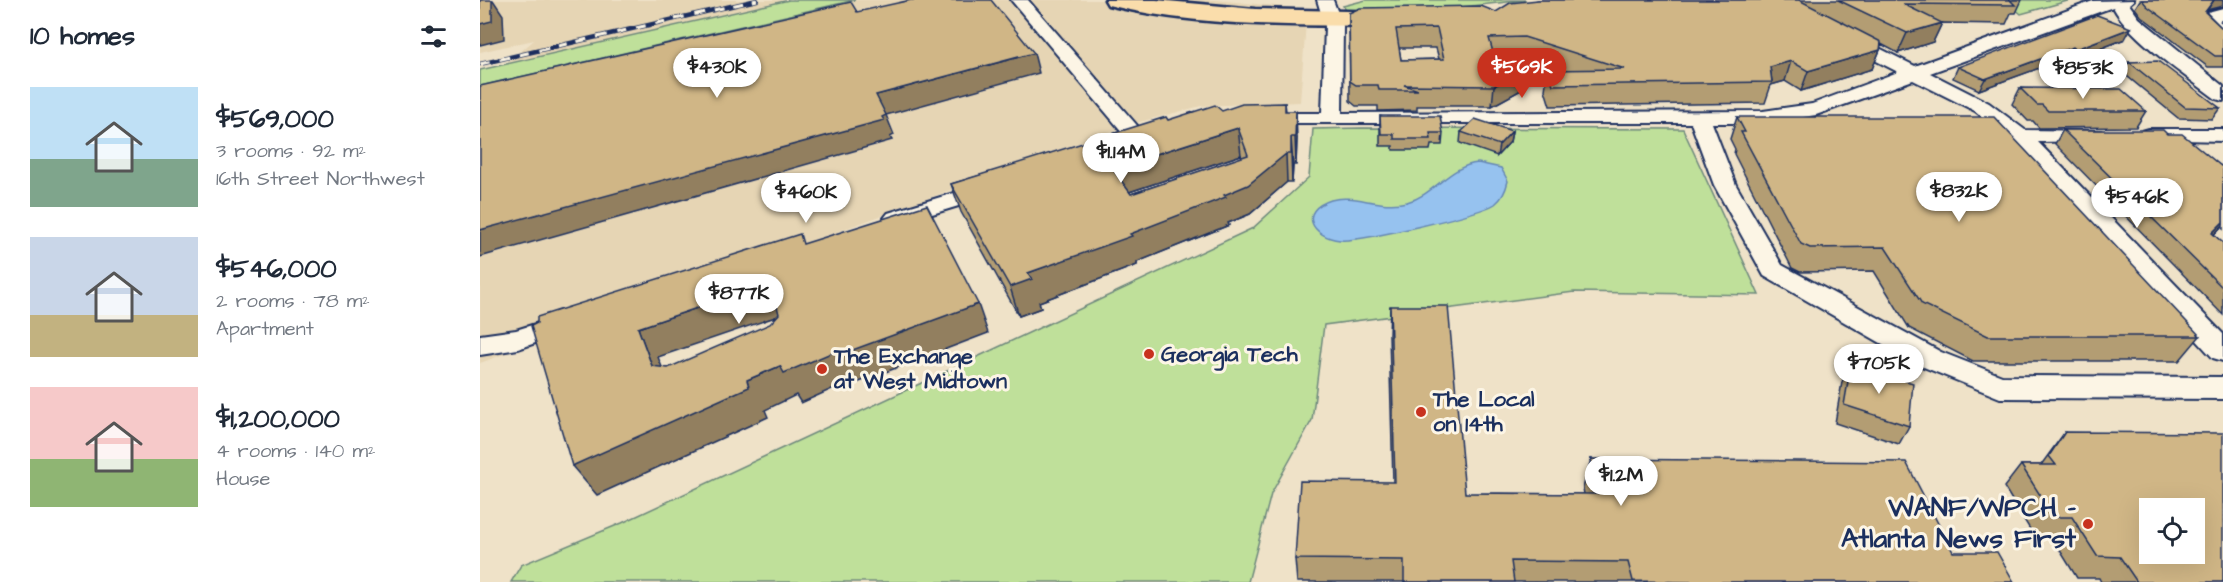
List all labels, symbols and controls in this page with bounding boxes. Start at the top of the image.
text: 10 homes [30,18,135,54]
icon: filters [417,20,450,53]
pin: $430K [675,48,759,99]
pin: $569K [1480,48,1564,99]
pin: $853K [2041,49,2125,100]
text: $430K [687,53,747,81]
text: $569K [1491,53,1553,81]
text: $853K [2053,54,2113,82]
text: $569,000 [216,101,334,137]
icon: home [78,111,150,183]
pin: $1.14M [1072,133,1170,184]
text: 3 rooms · 92 m² [216,137,366,165]
text: $1.14M [1096,138,1146,166]
text: 16th Street Northwest [216,165,425,193]
pin: $832K [1917,172,2001,223]
pin: $460K [764,173,848,224]
text: $832K [1930,177,1988,205]
text: $460K [775,178,837,206]
pin: $546K [2095,178,2179,229]
text: $546K [2105,183,2169,211]
text: $546,000 [216,251,337,287]
icon: home [78,261,150,333]
pin: $877K [697,274,781,325]
text: $877K [709,279,769,307]
text: 2 rooms · 78 m² [216,287,370,315]
text: Apartment [216,315,314,343]
place label: Georgia Tech [1161,339,1299,371]
place label: The Exchange at West Midtown [833,341,1007,397]
pin: $705K [1837,344,1921,395]
marker: Georgia Tech [1142,347,1156,361]
text: $705K [1848,349,1910,377]
marker: The Exchange at West Midtown [815,362,829,376]
place label: The Local on 14th [1432,384,1535,440]
text: $1,200,000 [216,401,340,437]
marker: The Local on 14th [1414,405,1428,419]
icon: home [78,411,150,483]
text: 4 rooms · 140 m² [216,437,375,465]
pin: $1.2M [1579,456,1663,507]
text: $1.2M [1599,461,1643,489]
text: House [216,465,270,493]
place label: WANF/WPCH - Atlanta News First [1841,489,2077,558]
map controls [2139,498,2205,564]
button: locate [2139,498,2205,564]
marker: WANF/WPCH - Atlanta News First [2081,517,2095,531]

